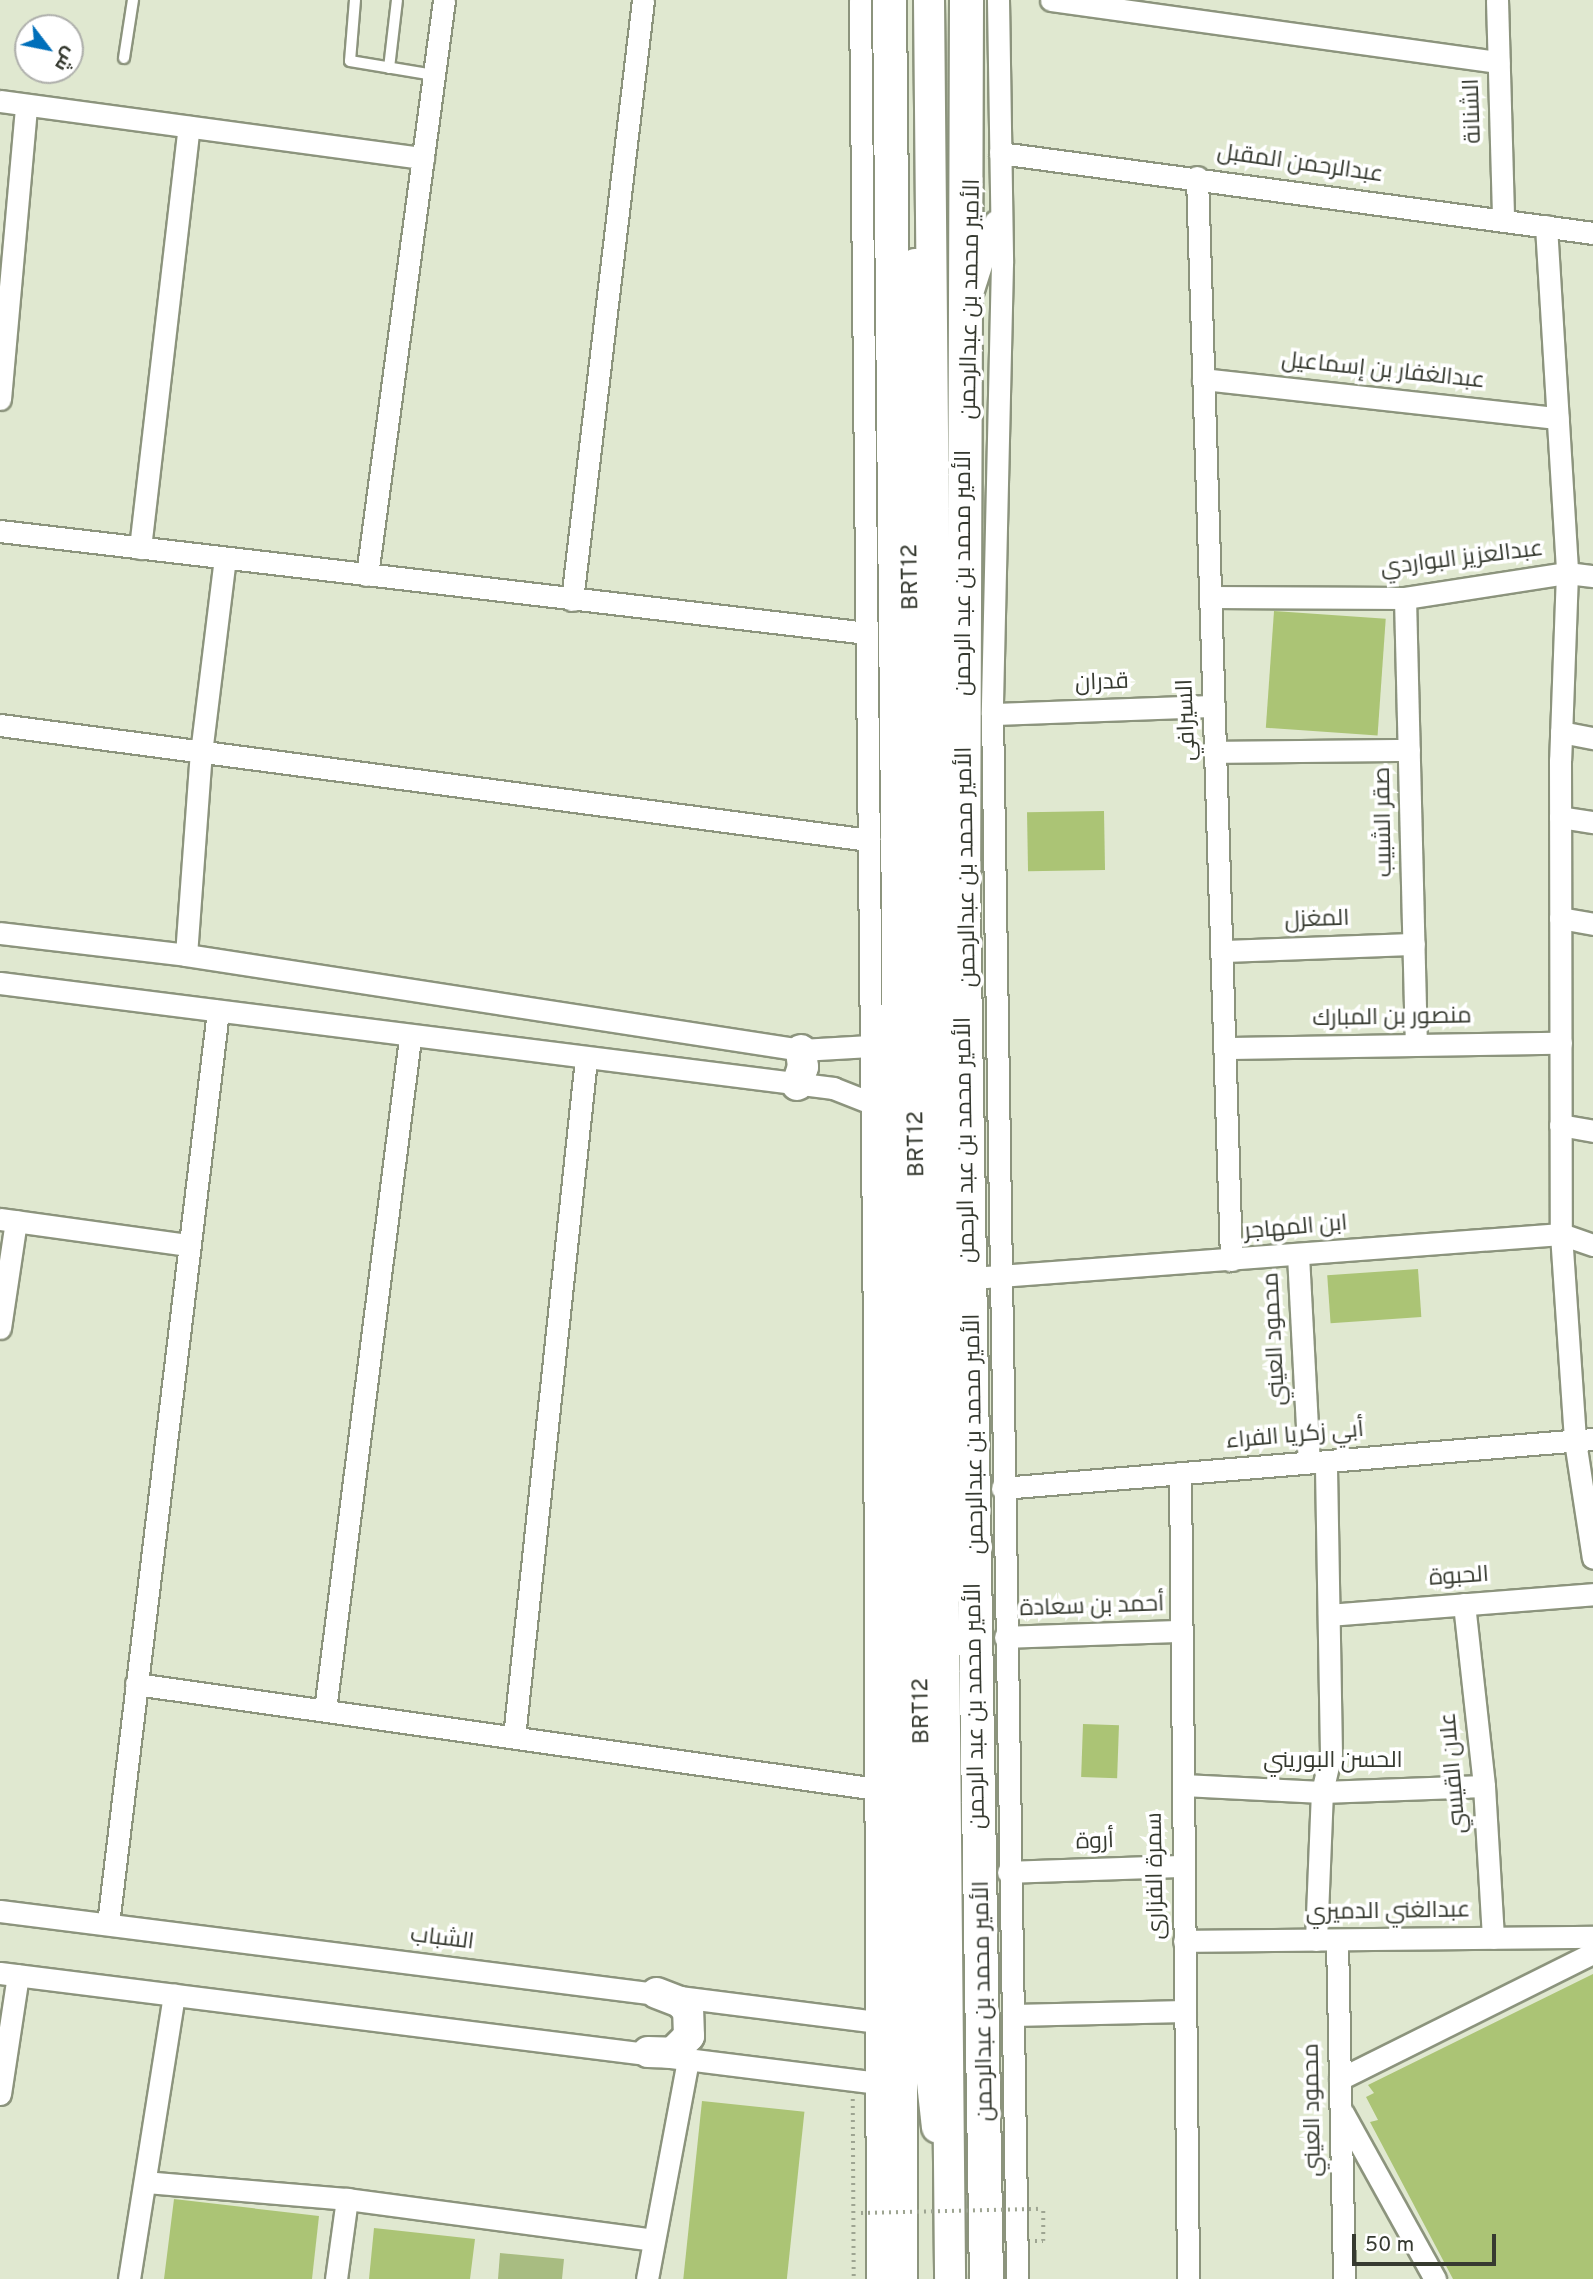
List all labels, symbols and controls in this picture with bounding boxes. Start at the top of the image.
north arrow [14,14,84,84]
text: ش [48,42,82,76]
street label: الشنانة [1459,78,1489,144]
street label: عبدالرحمن المقبل [1215,140,1385,190]
street label: الأمير محمد بن عبدالرحمن [956,178,988,420]
street label: عبدالغفار بن إسماعيل [1280,348,1486,396]
street label: الأمير محمد بن عبد الرحمن [951,450,979,696]
street label: عبدالعزيز البواردي [1379,536,1545,584]
street label: BRT12 [898,544,926,610]
street label: قدران [1075,669,1129,699]
street label: السيرافي [1173,679,1203,761]
street label: الأمير محمد بن عبدالرحمن [952,746,984,988]
street label: صقر الشبيب [1370,767,1400,877]
street label: المغزل [1284,906,1350,936]
street label: منصور بن المبارك [1312,1004,1472,1034]
street label: الأمير محمد بن عبد الرحمن [951,1017,983,1263]
street label: BRT12 [904,1111,932,1177]
street label: ابن المهاجر [1243,1211,1349,1247]
street label: محمود العيني [1259,1272,1293,1406]
street label: الأمير محمد بن عبدالرحمن [960,1313,992,1555]
street label: أبي زكريا الفراء [1225,1417,1365,1457]
street label: الحبوة [1428,1562,1490,1594]
street label: الأمير محمد بن عبد الرحمن [961,1583,993,1829]
street label: أحمد بن سعادة [1019,1592,1165,1624]
street label: BRT12 [909,1678,937,1744]
street label: علان القيسي [1436,1711,1474,1835]
street label: الحسن البوريني [1263,1748,1403,1776]
street label: سمرة الفزارى [1142,1812,1172,1940]
street label: أروة [1075,1829,1115,1857]
street label: الأمير محمد بن عبدالرحمن [969,1880,1001,2122]
street label: عبدالغني الدميري [1305,1898,1471,1928]
street label: الشباب [409,1922,475,1958]
street label: محمود العيني [1299,2043,1329,2177]
scale bar [1355,2220,1498,2264]
text: 50 m [1365,2232,1414,2259]

